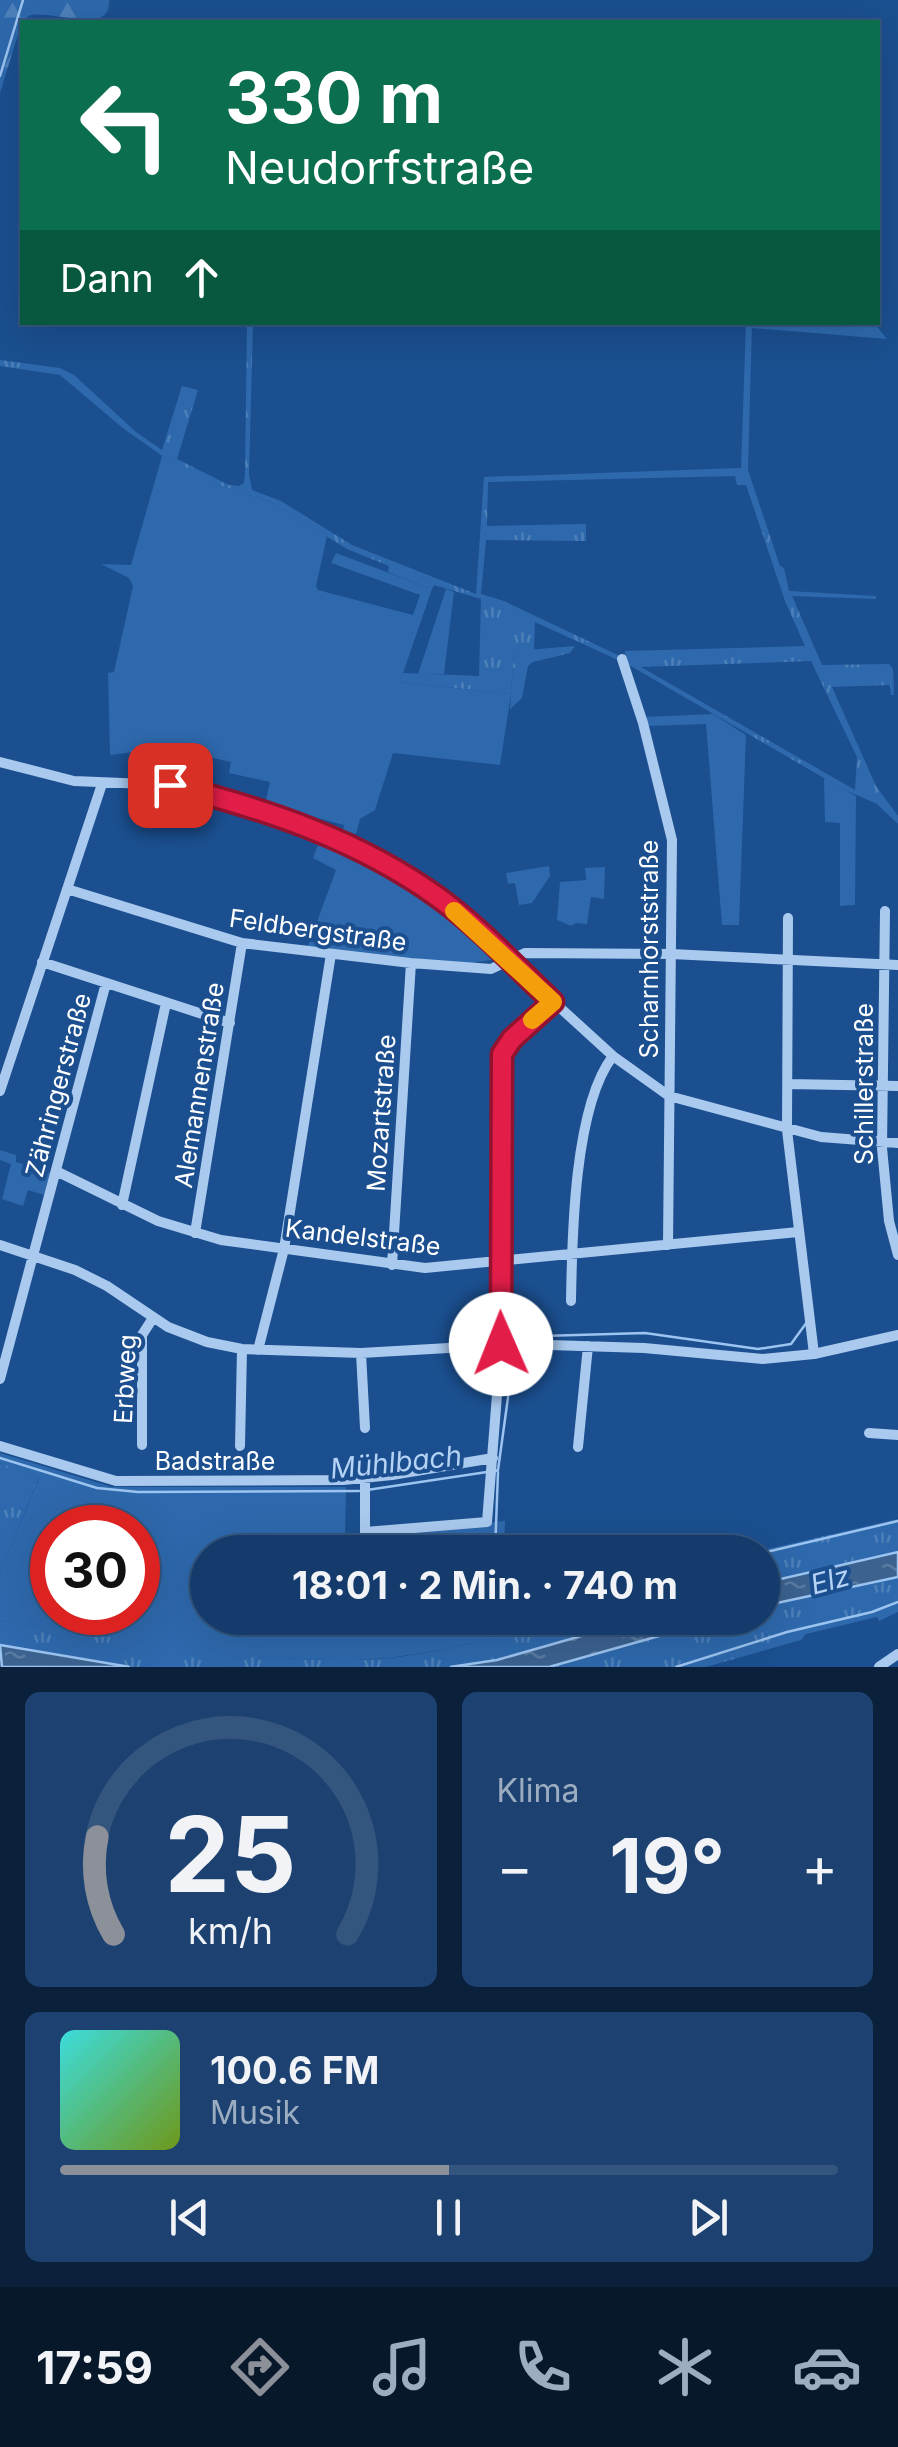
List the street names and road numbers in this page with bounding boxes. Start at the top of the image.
street label: Scharnhorststraße [634,840,664,1058]
street label: Feldbergstraße [227,903,409,957]
street label: Alemannenstraße [168,980,230,1190]
street label: Zähringerstraße [19,990,97,1180]
street label: Schillerstraße [849,1003,879,1165]
street label: Mozartstraße [361,1033,401,1193]
street label: Kandelstraße [284,1213,442,1261]
street label: Erbweg [108,1333,142,1425]
street label: Badstraße [155,1446,275,1476]

